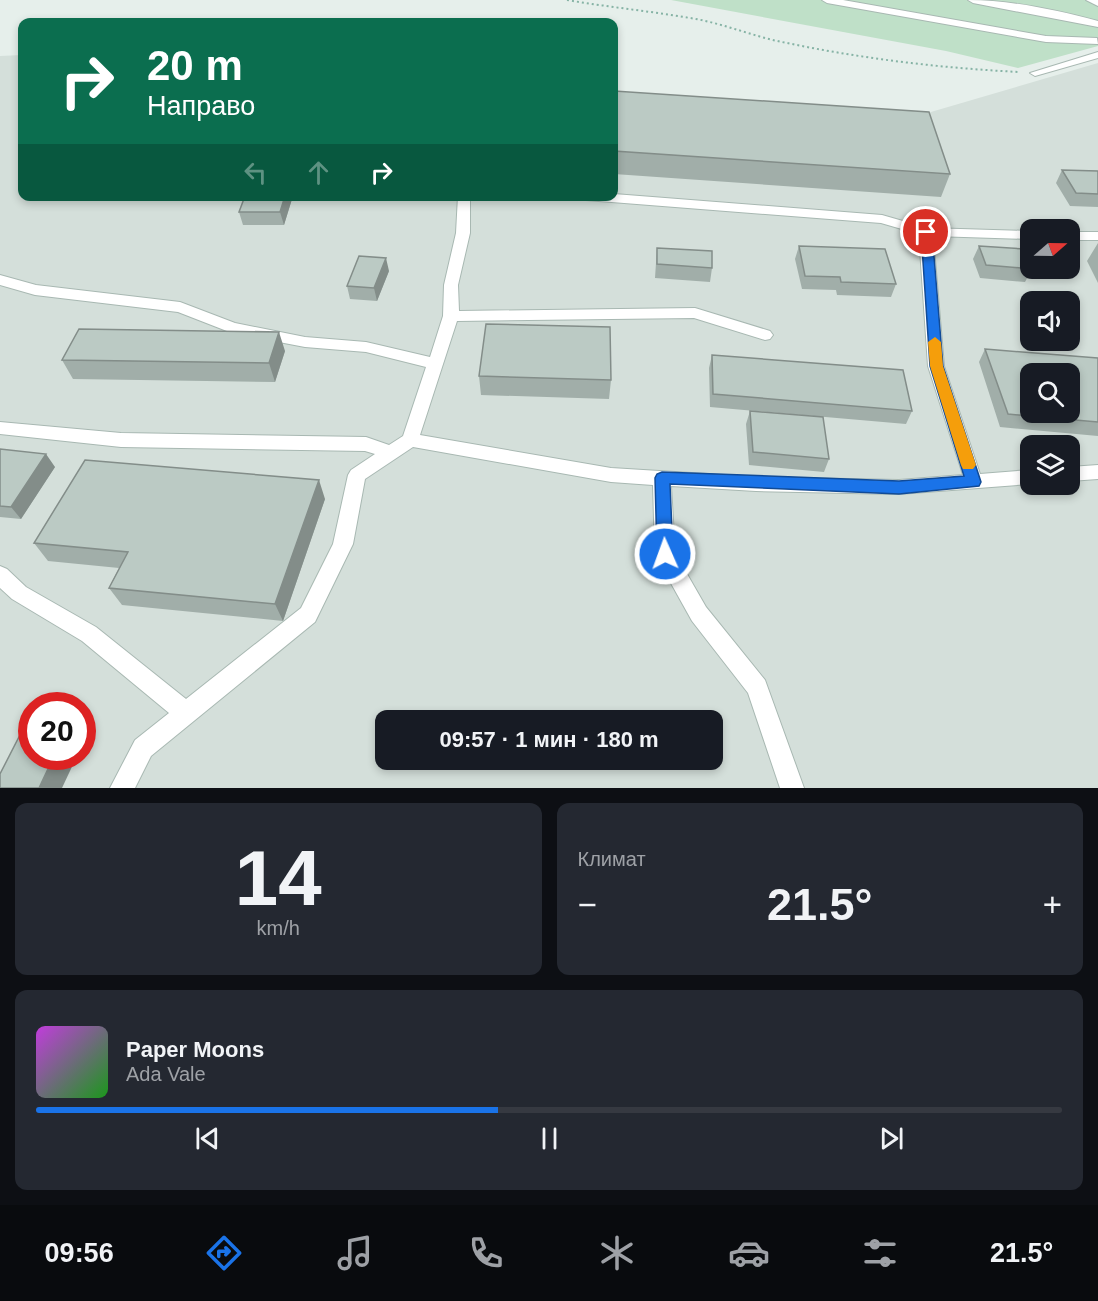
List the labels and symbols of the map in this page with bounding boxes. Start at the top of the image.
pin [900,206,951,257]
north arrow [1020,219,1080,279]
position arrow [633,522,697,586]
speed limit sign: 20 [18,692,96,770]

